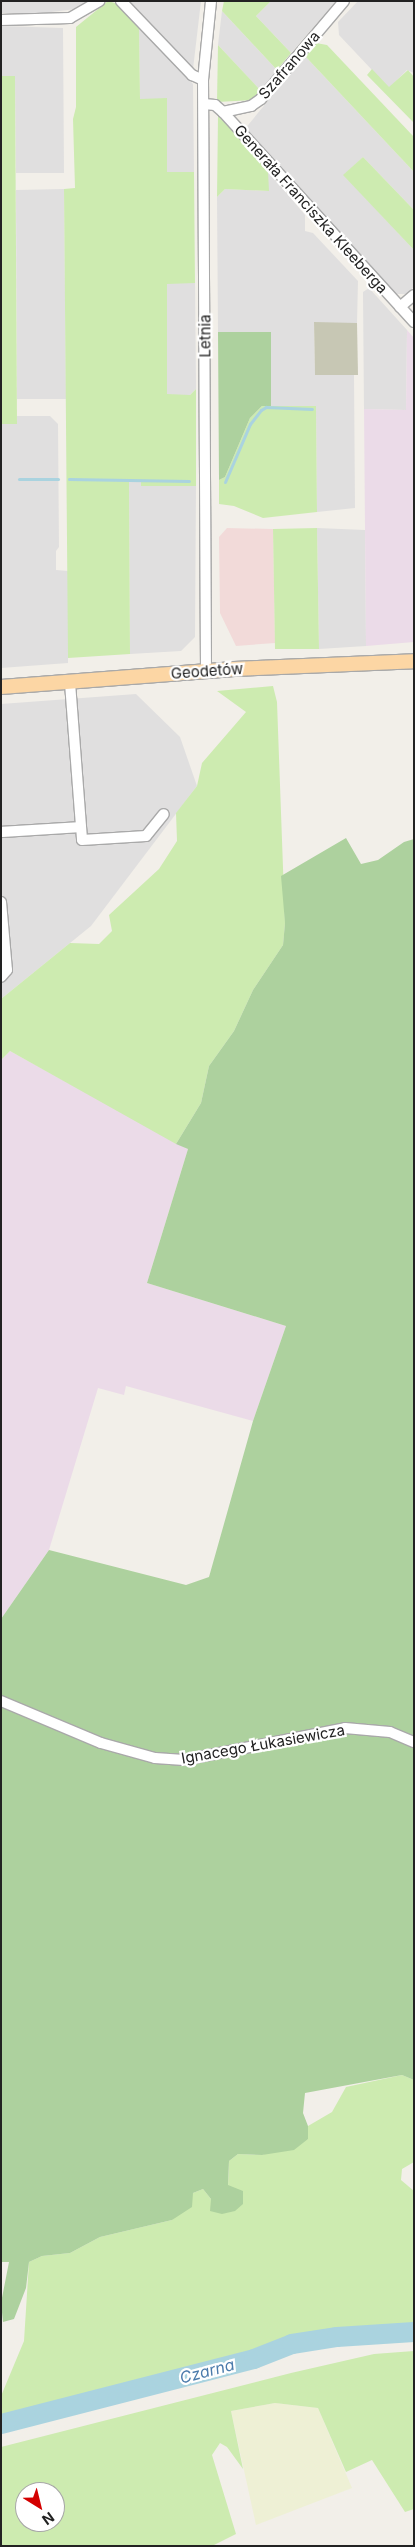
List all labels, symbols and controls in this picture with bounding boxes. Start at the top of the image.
street label: Szafranowa [255,27,323,103]
street label: Generała Franciszka Kleeberga [230,121,392,297]
street label: Letnia [196,314,214,358]
street label: Geodetów [170,659,244,683]
street label: Ignacego Łukasiewicza [180,1721,346,1767]
water label: Czarna [178,2355,236,2387]
north arrow [15,2482,65,2532]
text: N [39,2509,58,2529]

